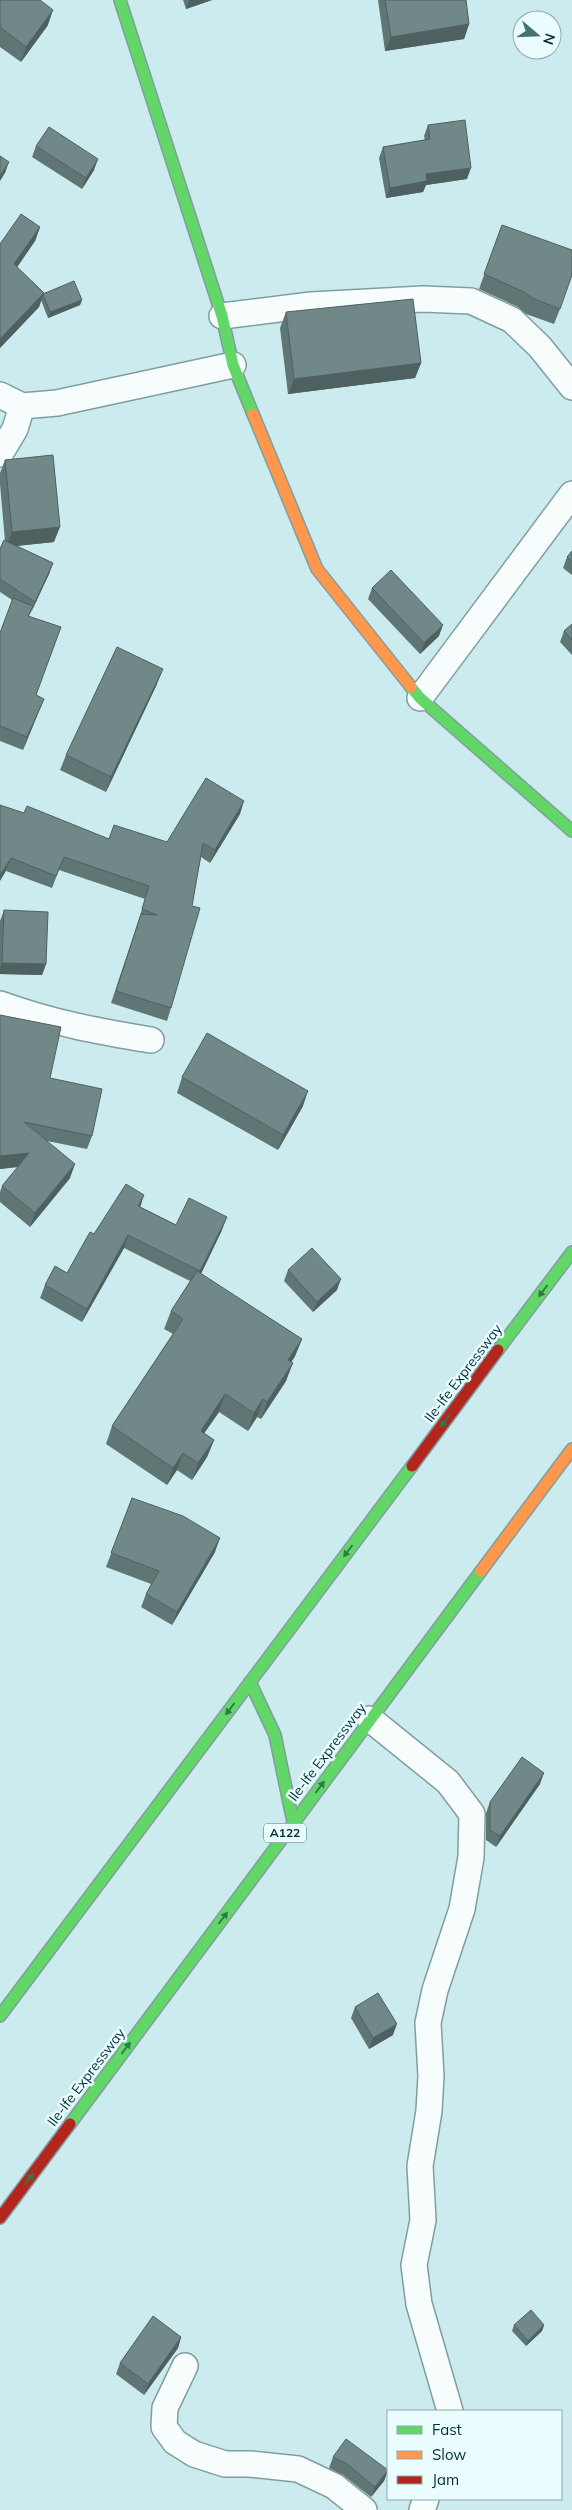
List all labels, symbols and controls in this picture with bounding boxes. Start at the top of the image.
north arrow [512,10,562,60]
text: N [539,31,560,47]
one-way arrow [538,1284,548,1298]
street label: Ile-Ife Expressway [420,1320,506,1426]
one-way arrow [440,1414,451,1427]
one-way arrow [343,1544,353,1558]
street label: Ile-Ife Expressway [284,1699,370,1805]
one-way arrow [225,1702,235,1716]
one-way arrow [314,1781,325,1794]
road number: A122 [264,1824,306,1842]
one-way arrow [217,1912,228,1925]
street label: Ile-Ife Expressway [43,2024,129,2130]
one-way arrow [121,2041,131,2055]
one-way arrow [24,2172,34,2186]
legend [387,2410,562,2500]
text: Fast [432,2420,462,2439]
text: Slow [432,2445,466,2464]
text: Jam [432,2470,459,2489]

